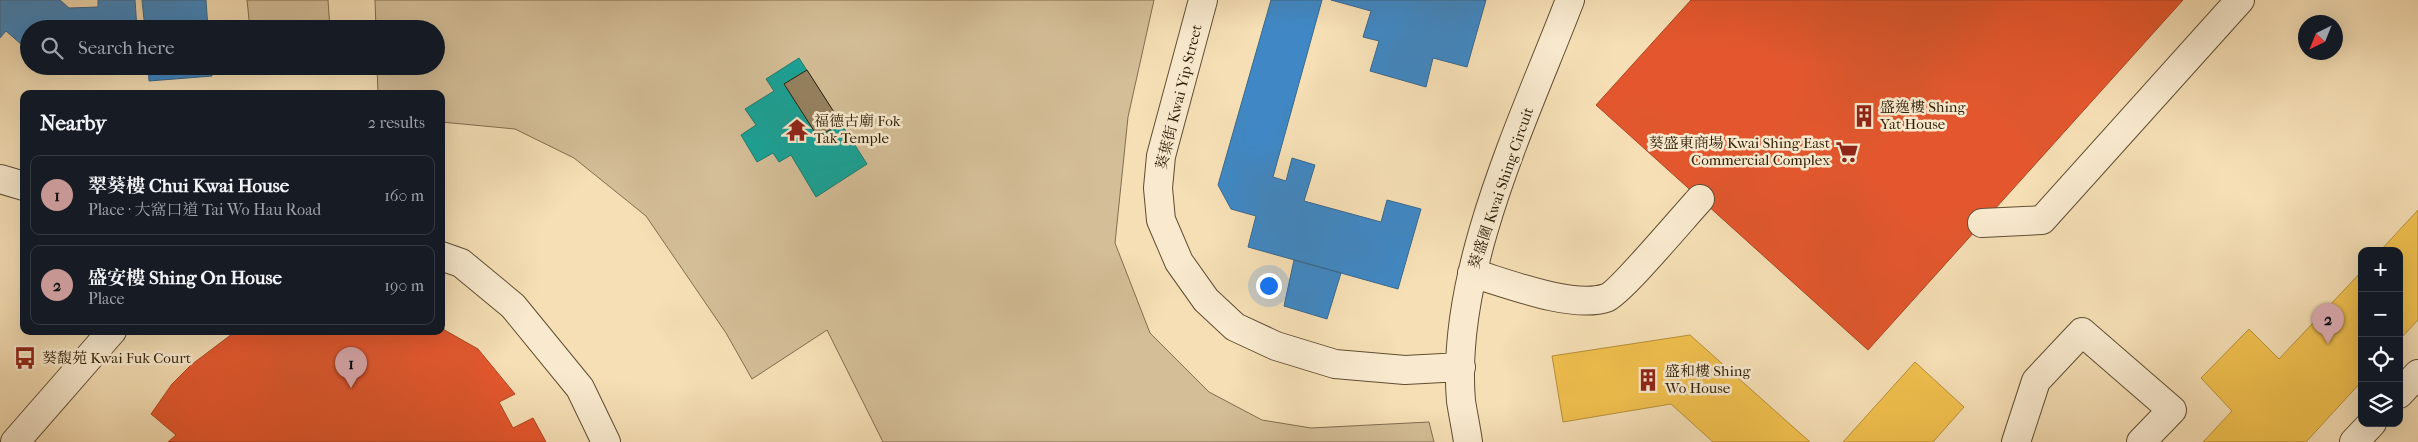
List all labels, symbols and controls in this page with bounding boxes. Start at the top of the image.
north arrow [2298,15,2343,60]
search box [20,20,445,75]
street label: 葵葉街 Kwai Yip Street [1152,22,1206,172]
icon: search [38,34,66,62]
text: Search here [78,37,174,59]
place label: 盛逸樓 Shing Yat House [1879,98,1967,133]
building icon: 盛逸樓 Shing Yat House [1851,103,1877,129]
street label: 葵盛圍 Kwai Shing Circuit [1465,104,1537,271]
text: Nearby [40,111,106,135]
place label: 福德古廟 Fok Tak Temple [814,112,901,147]
text: 2 results [368,113,425,132]
temple icon: 福德古廟 Fok Tak Temple [784,117,810,143]
place label: 葵盛東商場 Kwai Shing East Commercial Complex [1649,134,1831,169]
supermarket icon: 葵盛東商場 Kwai Shing East Commercial Complex [1834,139,1860,165]
text: 翠葵樓 Chui Kwai House [88,175,289,197]
text: 1 [54,186,60,205]
text: 160 m [384,186,424,205]
text: Place · 大窩口道 Tai Wo Hau Road [88,200,321,219]
map controls [2358,247,2403,427]
button: + [2358,247,2403,292]
text: 盛安樓 Shing On House [88,267,282,289]
your location [1256,273,1282,299]
text: 2 [53,276,61,295]
text: 190 m [384,276,424,295]
text: Place [88,289,124,308]
button: − [2358,292,2403,337]
pin: 2 [2312,303,2344,344]
button: locate [2358,337,2403,382]
bus stop icon: 葵馥苑 Kwai Fuk Court [12,345,38,371]
pin: 1 [335,347,367,388]
place label: 葵馥苑 Kwai Fuk Court [42,349,192,367]
place label: 盛和樓 Shing Wo House [1664,362,1752,397]
building icon: 盛和樓 Shing Wo House [1635,367,1661,393]
button: layers [2358,382,2403,427]

